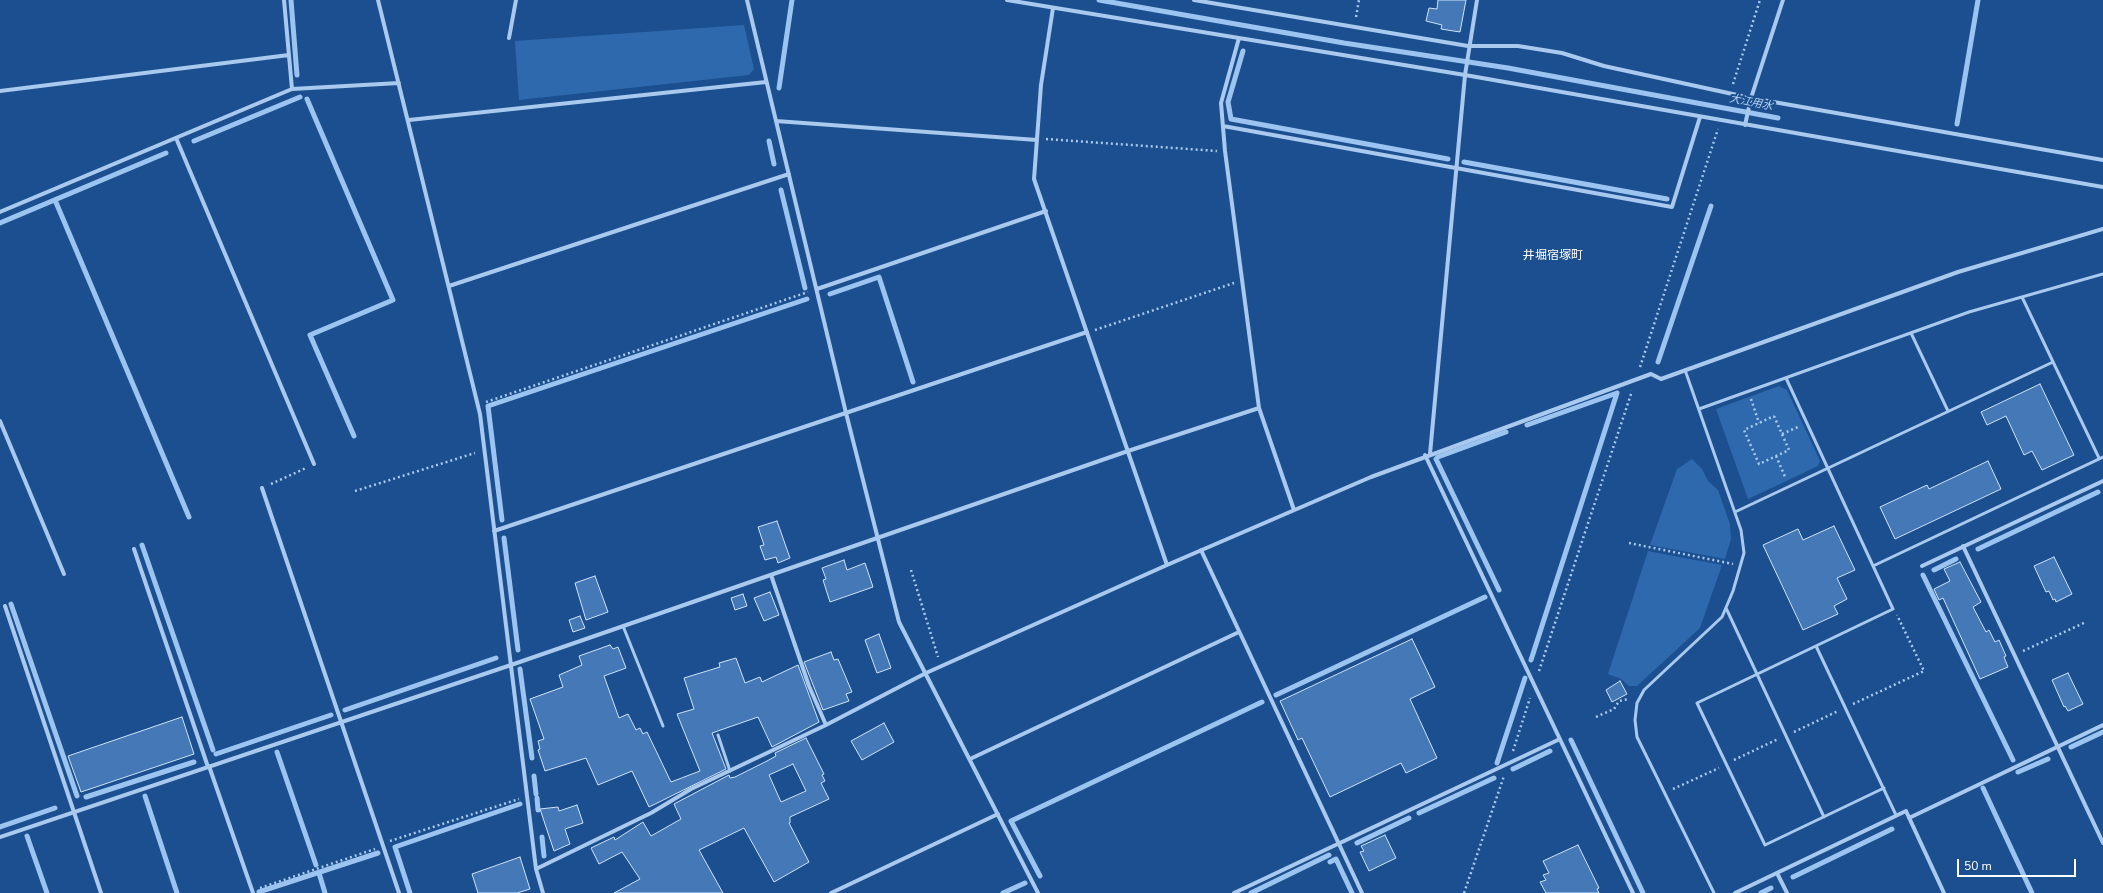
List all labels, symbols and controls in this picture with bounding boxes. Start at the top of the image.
water label: 大江用水 [1728,92,1774,114]
district label: 井堀宿塚町 [1523,249,1583,263]
scale bar [1959,851,2078,877]
text: 50 m [1964,858,1992,874]

